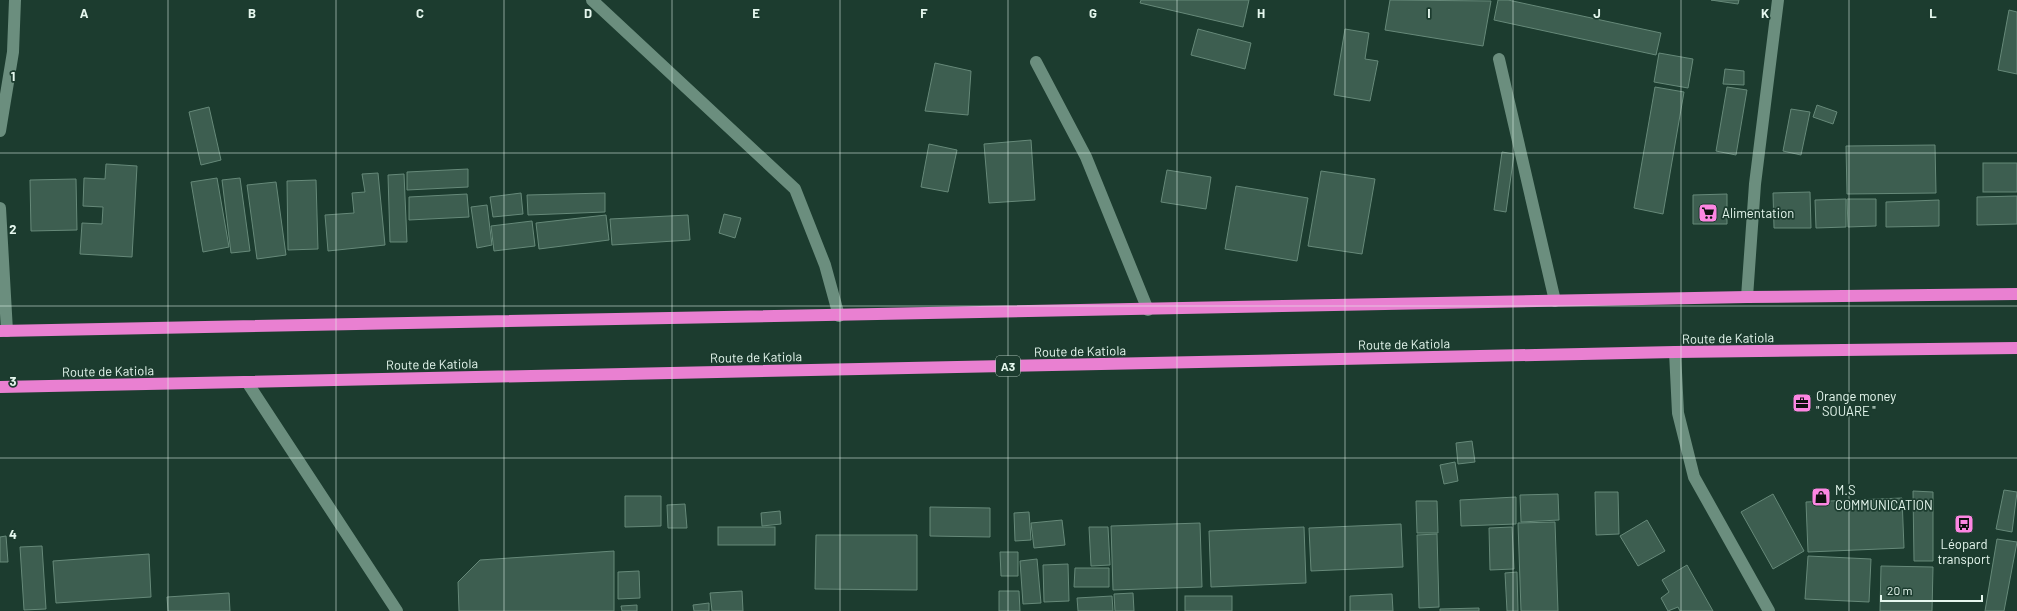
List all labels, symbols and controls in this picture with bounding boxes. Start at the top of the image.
text: A [80,5,89,21]
text: B [248,5,256,21]
text: C [416,5,424,21]
text: D [584,5,592,21]
text: E [752,5,760,21]
text: F [920,5,928,21]
text: G [1089,5,1097,21]
text: H [1257,5,1265,21]
text: I [1427,5,1431,21]
text: J [1593,5,1601,21]
text: K [1761,5,1769,21]
text: L [1929,5,1937,21]
text: 1 [11,68,15,84]
supermarket icon: Alimentation [1697,202,1719,224]
place label: Alimentation [1722,205,1794,221]
text: 2 [9,221,17,237]
street label: Route de Katiola [1682,329,1774,347]
street label: Route de Katiola [1358,335,1450,353]
street label: Route de Katiola [1034,342,1126,360]
street label: Route de Katiola [710,348,802,366]
street label: Route de Katiola [386,355,478,373]
road number: A3 [996,356,1020,376]
street label: Route de Katiola [62,362,154,380]
text: 3 [9,373,17,389]
place label: Orange money '' SOUARE '' [1816,388,1896,419]
office icon: Orange money '' SOUARE '' [1791,392,1813,414]
place label: M.S COMMUNICATION [1835,482,1933,513]
shop icon: M.S COMMUNICATION [1810,486,1832,508]
bus stop icon: Léopard transport [1953,513,1975,535]
text: 4 [9,526,17,542]
place label: Léopard transport [1937,536,1991,567]
scale bar [1881,577,1982,603]
text: 20 m [1887,583,1913,597]

